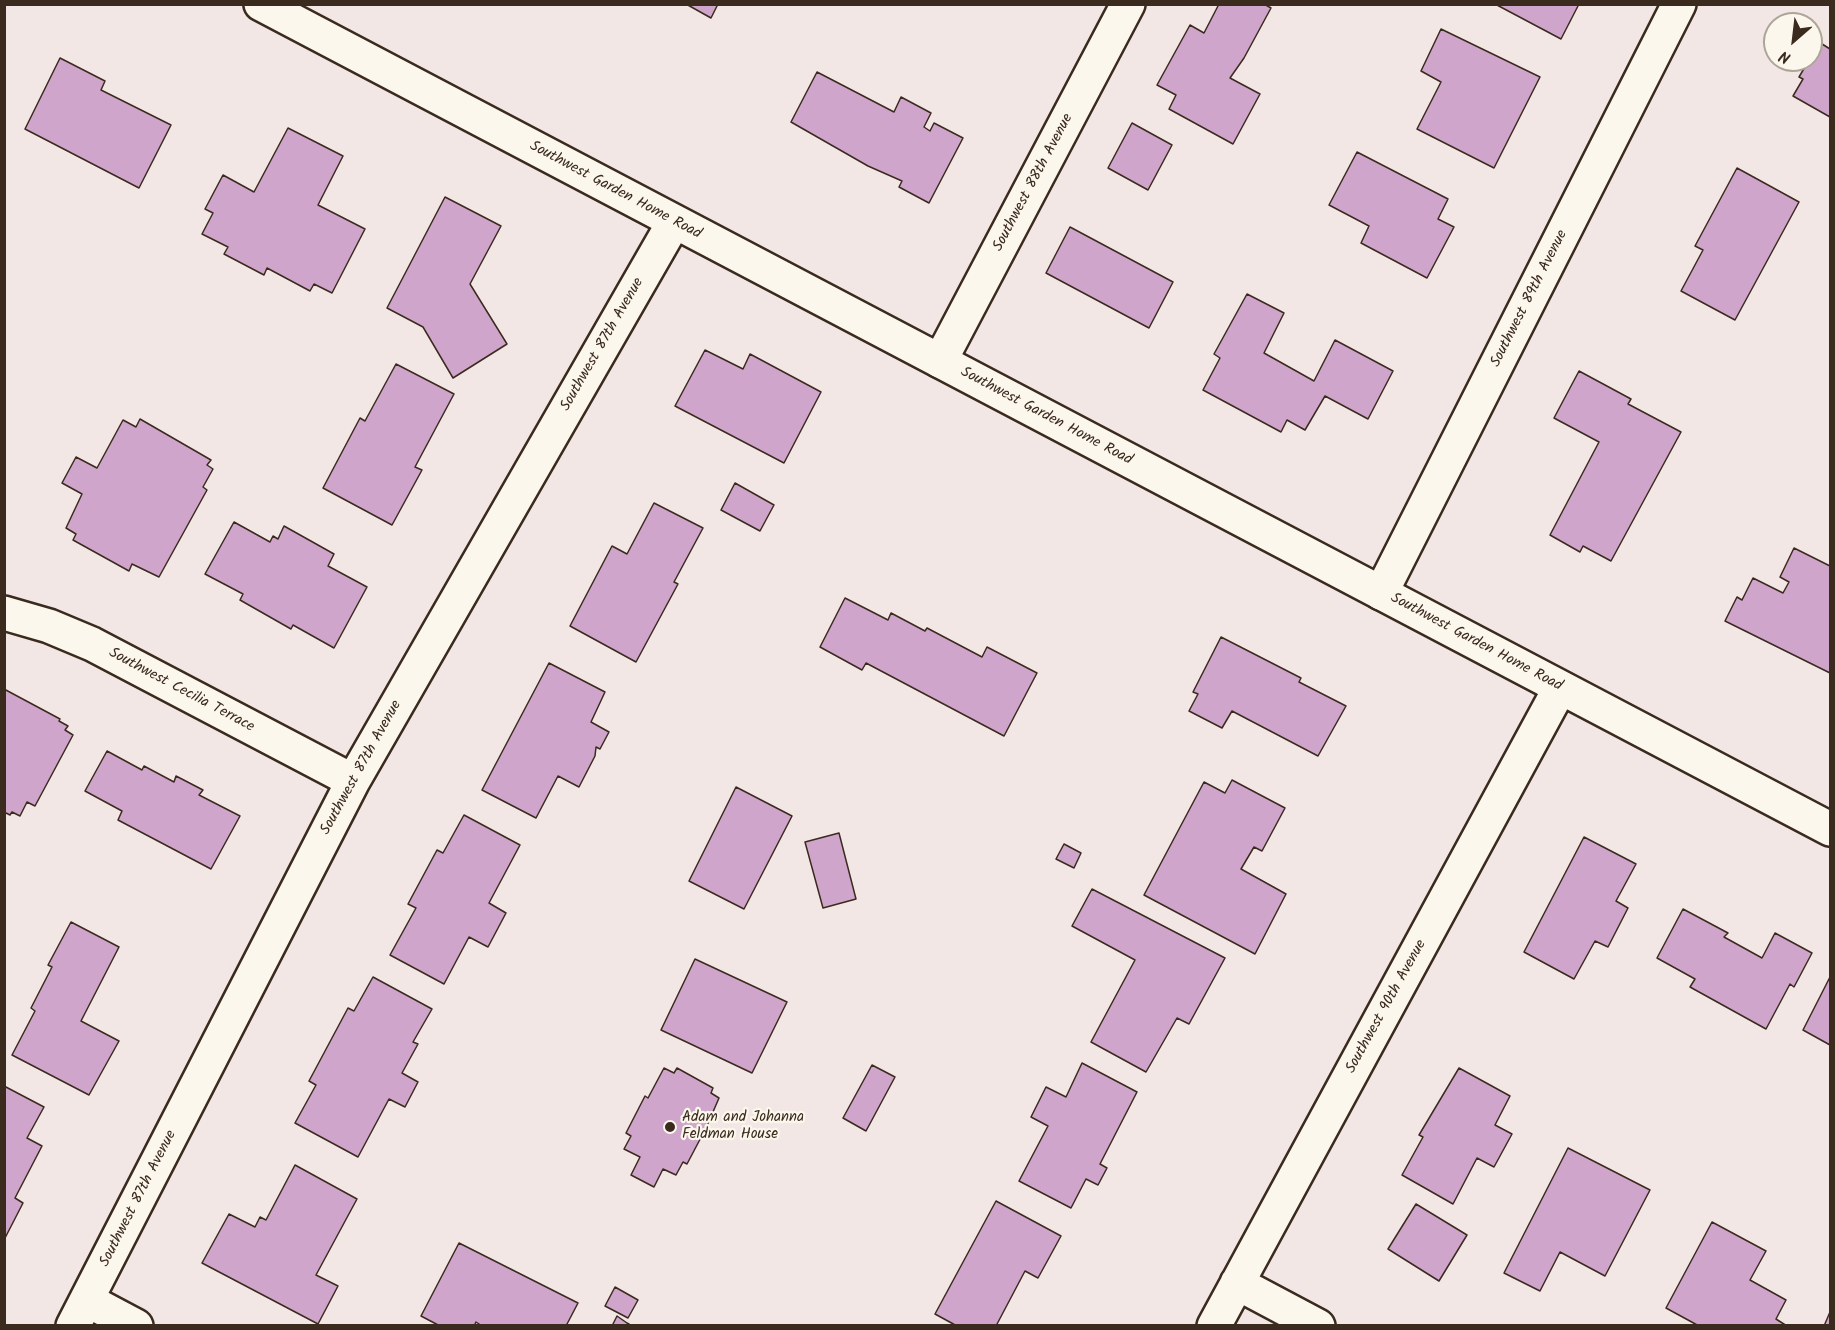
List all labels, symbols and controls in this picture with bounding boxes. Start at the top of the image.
north arrow [1763,12,1823,72]
text: N [1775,43,1796,70]
street label: Southwest 88th Avenue [990,111,1078,255]
street label: Southwest Garden Home Road [526,138,704,244]
street label: Southwest 89th Avenue [1488,228,1572,370]
street label: Southwest 87th Avenue [557,275,649,415]
street label: Southwest Garden Home Road [957,364,1135,470]
street label: Southwest Garden Home Road [1387,590,1565,696]
street label: Southwest Cecilia Terrace [105,645,257,737]
street label: Southwest 87th Avenue [318,698,406,838]
street label: Southwest 90th Avenue [1343,937,1431,1077]
place label: Adam and Johanna Feldman House [682,1109,804,1144]
marker: Adam and Johanna Feldman House [663,1120,677,1134]
street label: Southwest 87th Avenue [97,1128,181,1270]

